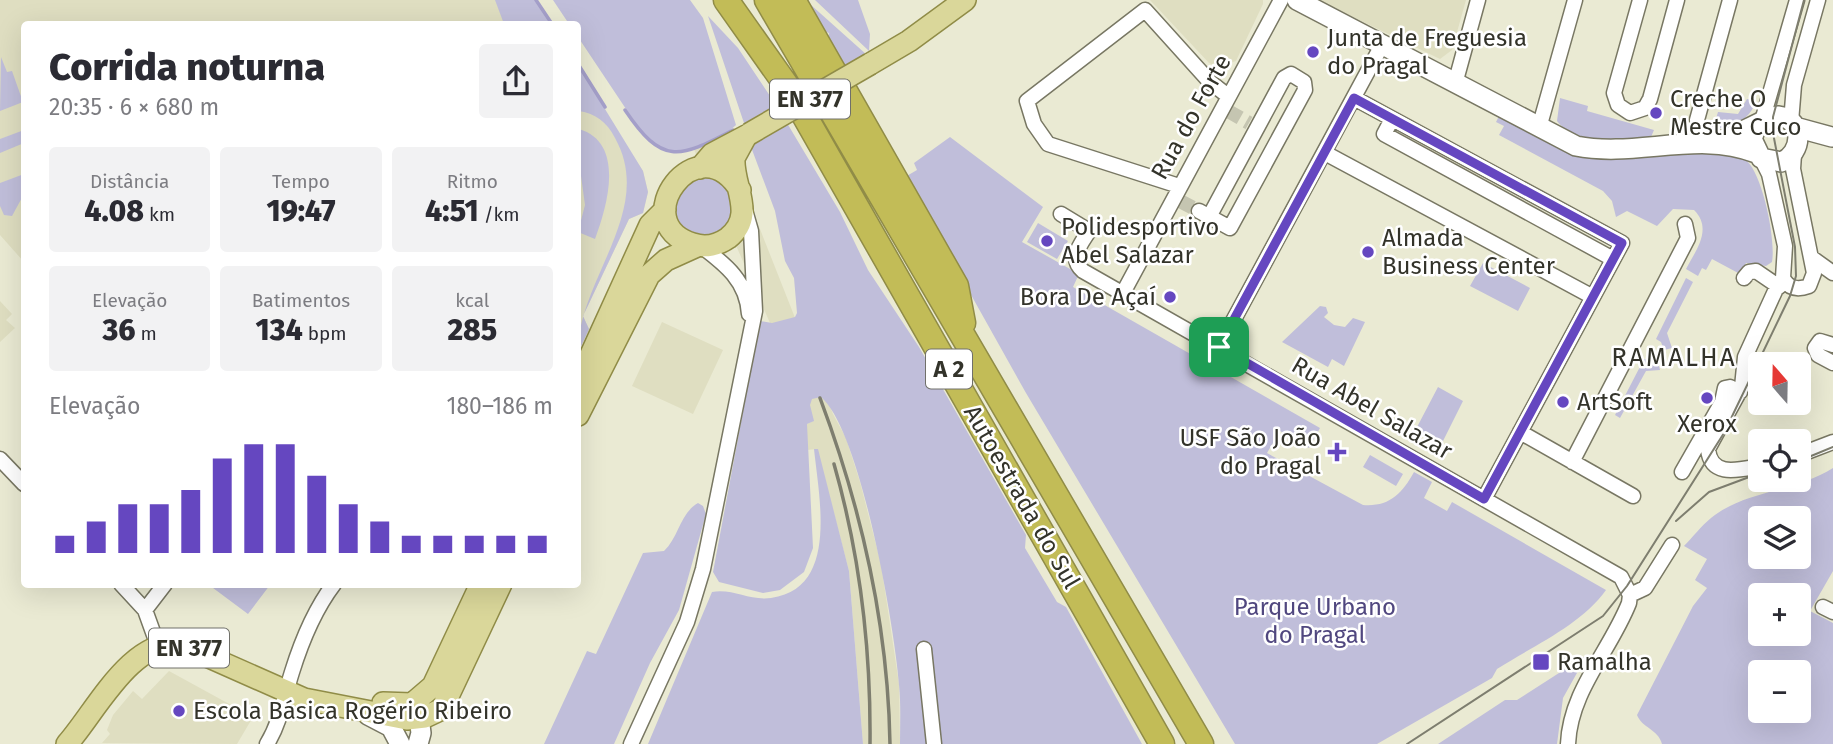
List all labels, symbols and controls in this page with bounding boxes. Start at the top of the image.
place label: Junta de Freguesia do Pragal [1327,24,1527,80]
text: Corrida noturna [49,44,325,90]
button: share [479,44,553,118]
marker: Junta de Freguesia do Pragal [1305,44,1321,60]
street label: Rua do Forte [1145,50,1237,184]
road number: EN 377 [770,80,850,118]
place label: Creche O Mestre Cuco [1670,85,1802,141]
text: 20:35 · 6 × 680 m [49,93,219,121]
marker: Creche O Mestre Cuco [1648,105,1664,121]
text: Distância [90,170,169,193]
text: Tempo [272,170,330,193]
text: Ritmo [447,170,498,193]
text: 4.08 [84,193,144,229]
text: 19:47 [266,193,335,229]
text: 4:51 [425,193,479,229]
text: km [144,203,175,226]
text: /km [479,203,520,226]
place label: Polidesportivo Abel Salazar [1061,213,1219,269]
place label: Almada Business Center [1382,224,1556,280]
marker: Polidesportivo Abel Salazar [1039,233,1055,249]
marker: Almada Business Center [1360,244,1376,260]
place label: Bora De Açaí [1020,283,1156,311]
text: Elevação [92,289,167,312]
text: Batimentos [252,289,350,312]
text: kcal [455,289,489,312]
marker: Bora De Açaí [1162,289,1178,305]
text: 36 [103,312,135,348]
text: 134 [255,312,303,348]
text: 285 [447,312,497,348]
pin [1189,317,1249,377]
text: m [135,322,157,345]
text: bpm [303,322,347,345]
icon: arrive [1200,328,1238,366]
district label: RAMALHA [1611,342,1737,373]
road number: A 2 [926,350,972,388]
street label: Rua Abel Salazar [1287,351,1458,466]
north arrow [1748,352,1811,415]
map controls [1748,352,1811,723]
place label: ArtSoft [1577,388,1653,416]
marker: Xerox [1699,390,1715,406]
text: Elevação [49,392,140,420]
text: 180–186 m [446,392,553,420]
marker: ArtSoft [1555,394,1571,410]
street label: Autoestrada do Sul [958,400,1086,594]
place label: Xerox [1677,410,1737,438]
place label: USF São João do Pragal [1179,424,1321,480]
button: locate [1748,429,1811,492]
marker: USF São João do Pragal [1327,442,1347,462]
button: layers [1748,506,1811,569]
button: + [1748,583,1811,646]
park label: Parque Urbano do Pragal [1234,593,1396,649]
road number: EN 377 [149,628,229,668]
place label: Ramalha [1557,648,1652,676]
marker: Ramalha [1531,652,1551,672]
button: − [1748,660,1811,723]
place label: Escola Básica Rogério Ribeiro [193,697,512,725]
marker: Escola Básica Rogério Ribeiro [171,703,187,719]

